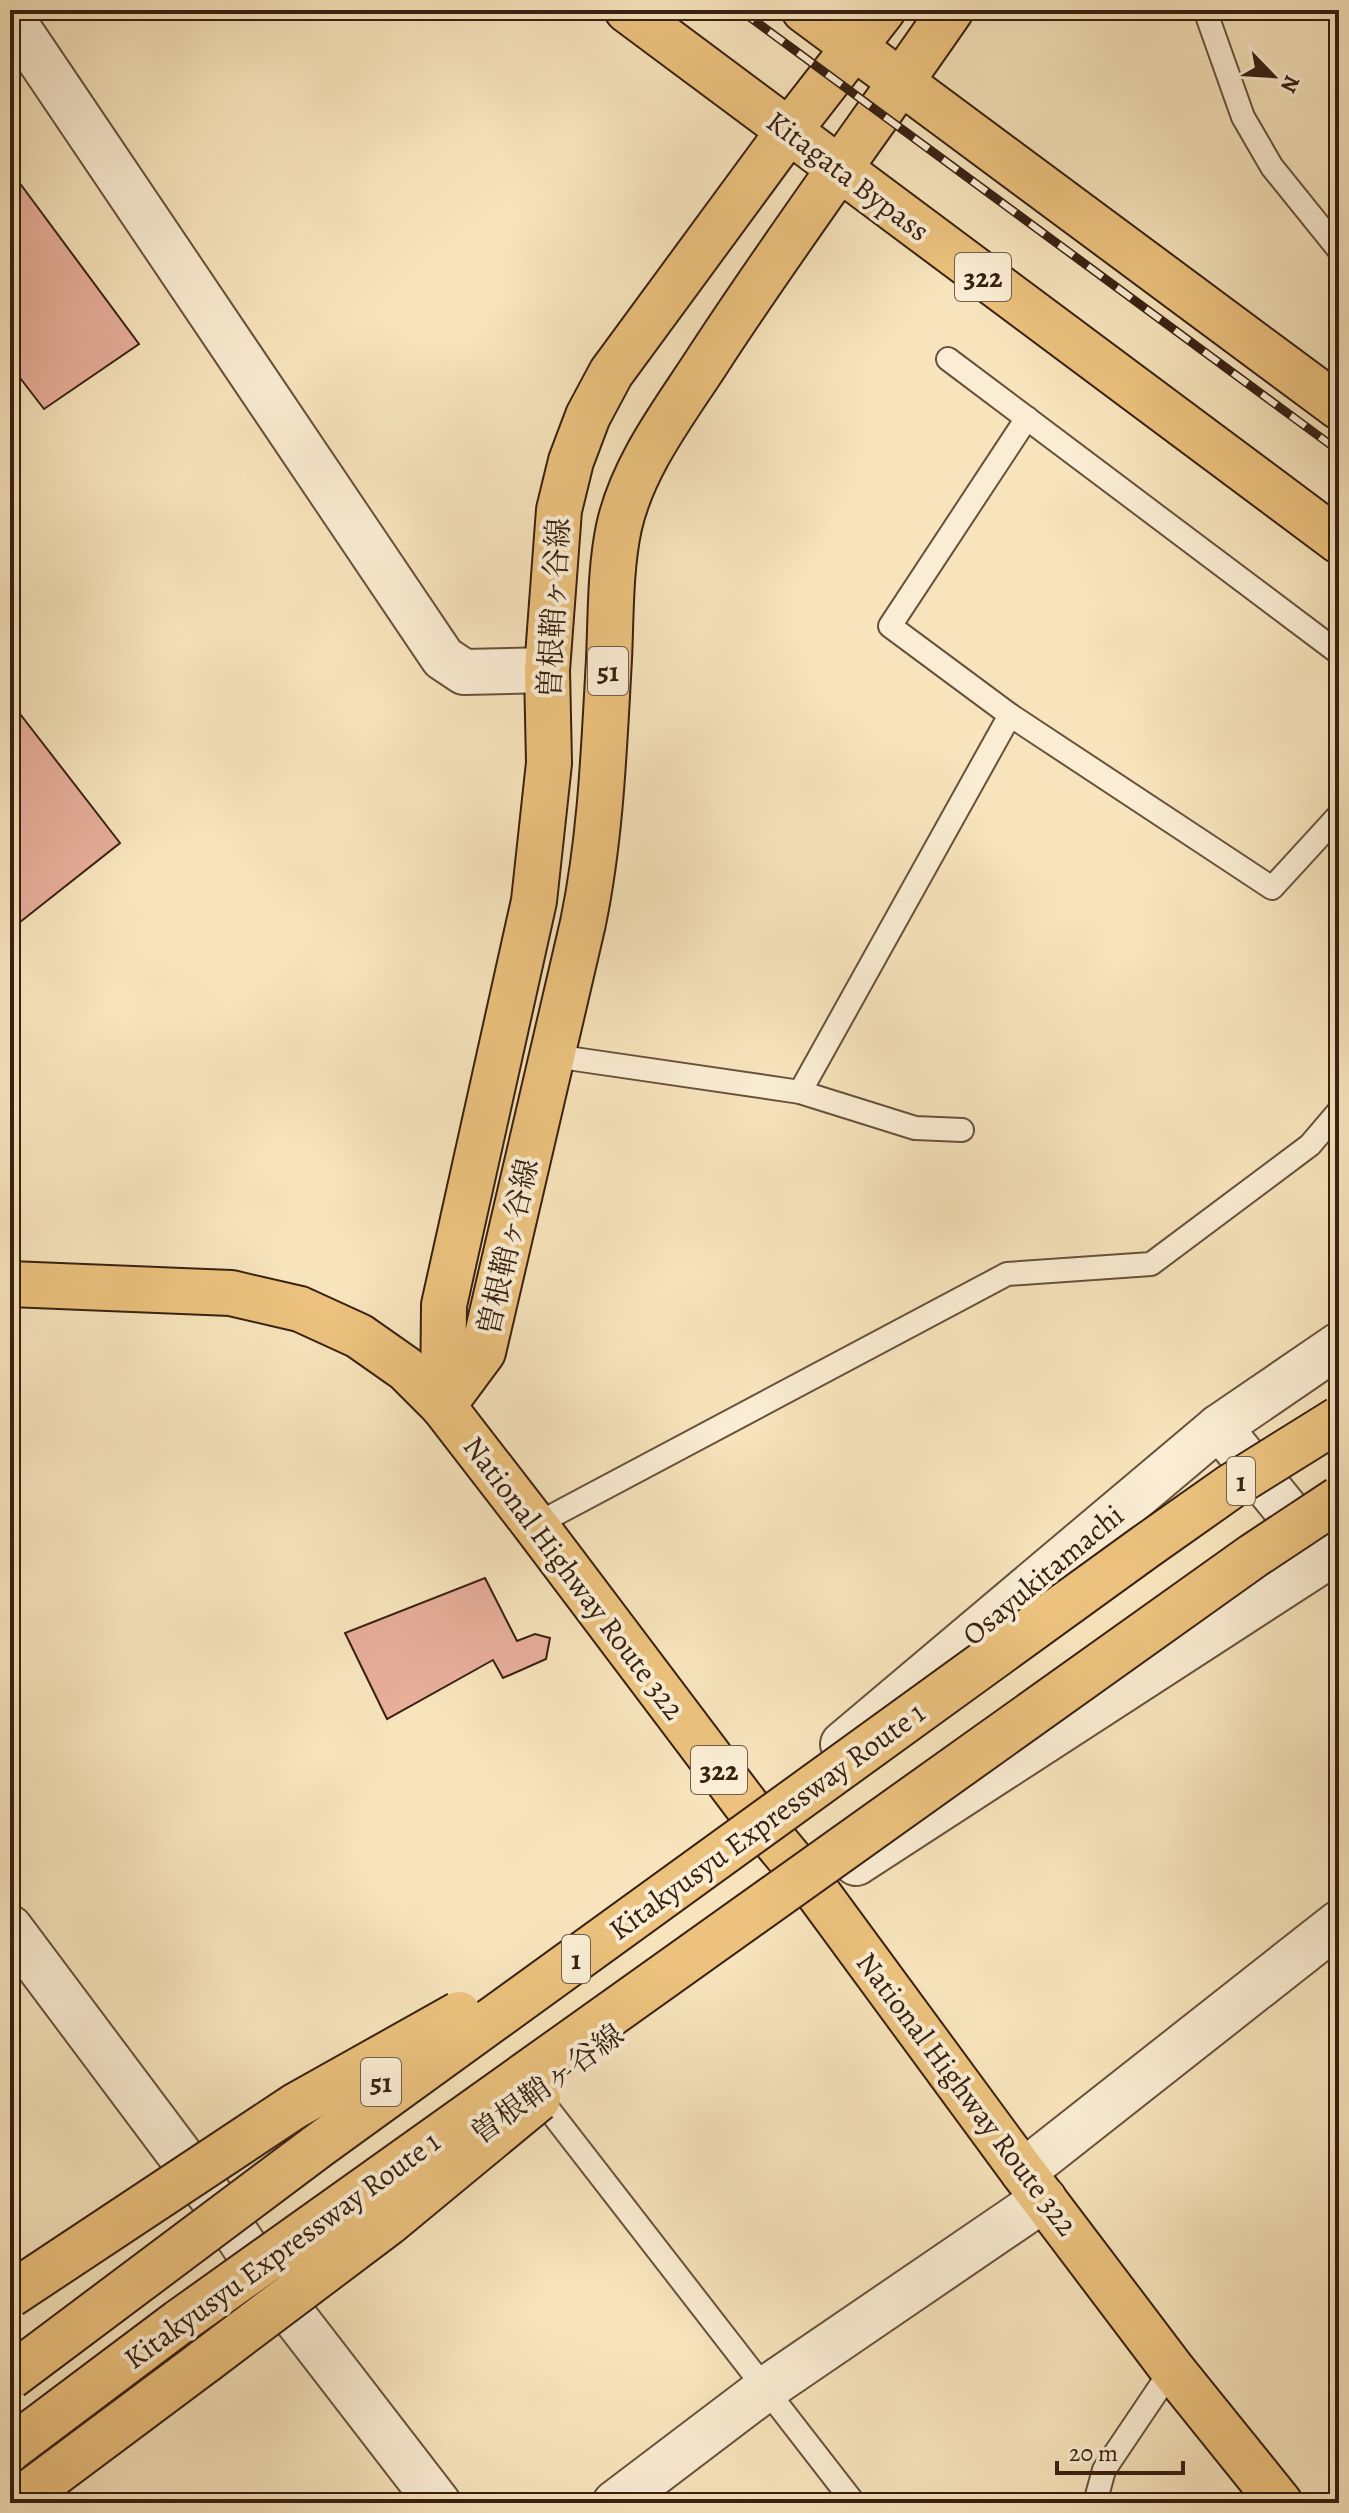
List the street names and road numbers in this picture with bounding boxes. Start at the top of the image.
street label: Kitagata Bypass [758,101,938,251]
road number: 322 [955,253,1011,301]
street label: 曽根鞘ヶ谷線 [529,517,579,699]
road number: 51 [588,647,628,695]
street label: 曽根鞘ヶ谷線 [468,1155,548,1339]
street label: National Highway Route 322 [454,1428,694,1728]
road number: 1 [1227,1457,1255,1505]
street label: Osayukitamachi [954,1496,1132,1654]
street label: Kitakyusyu Expressway Route 1 [601,1693,933,1949]
road number: 322 [691,1746,747,1794]
road number: 1 [562,1935,590,1983]
street label: National Highway Route 322 [847,1944,1087,2244]
street label: 曽根鞘ヶ谷線 [462,2015,632,2153]
road number: 51 [361,2058,401,2106]
street label: Kitakyusyu Expressway Route 1 [116,2122,448,2378]

